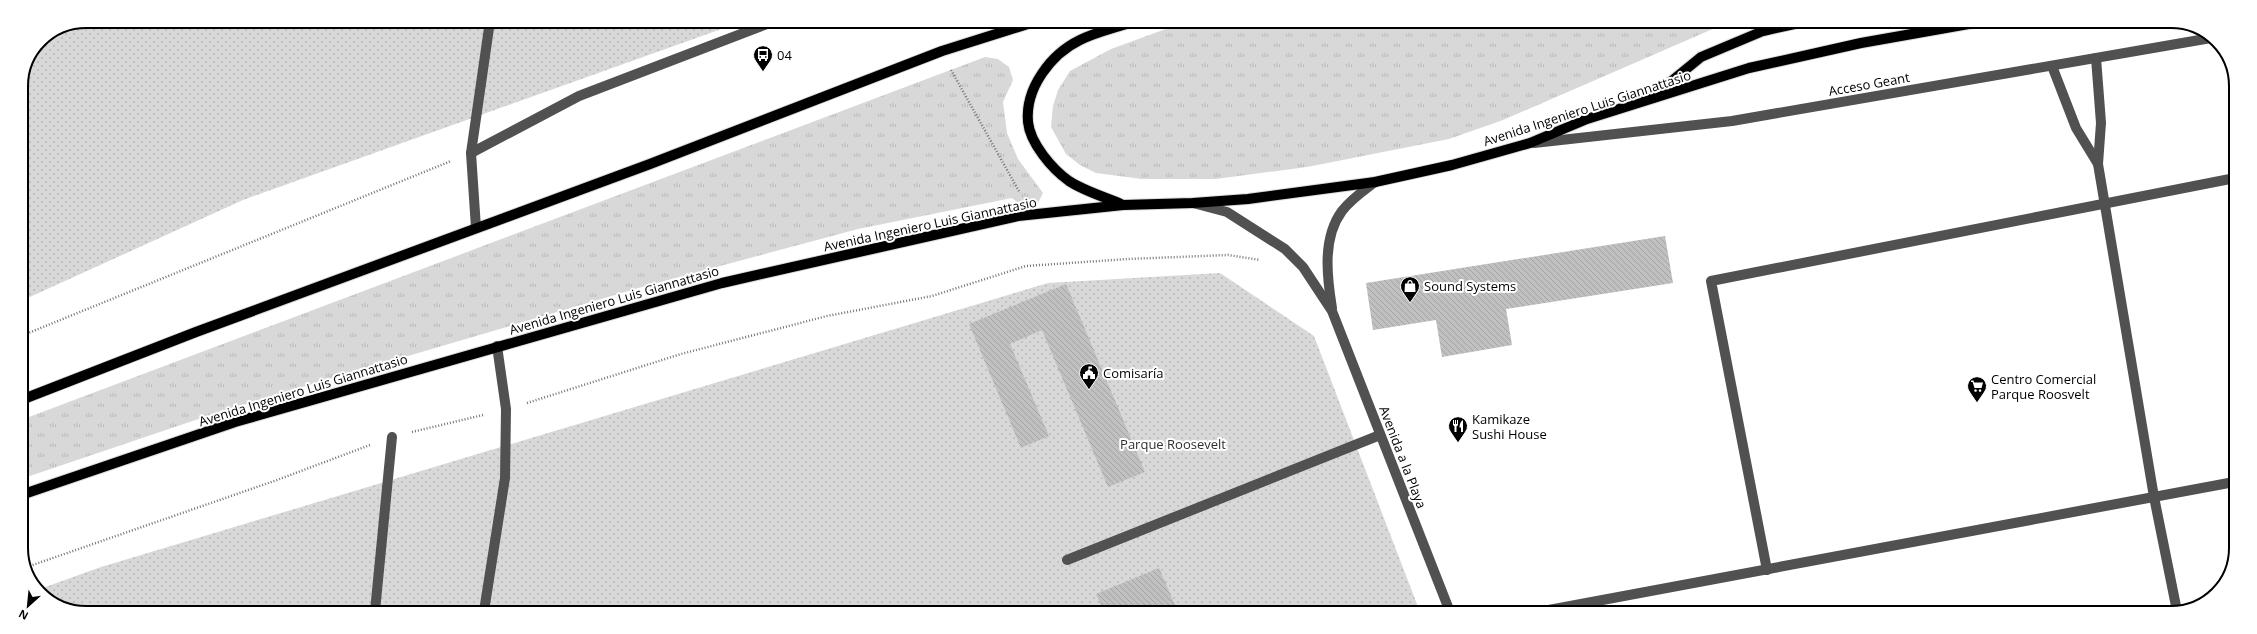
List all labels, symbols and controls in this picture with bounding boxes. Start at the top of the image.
bus stop icon: 04 [752,44,774,72]
place label: 04 [777,46,792,64]
street label: Avenida Ingeniero Luis Giannattasio [1481,66,1693,150]
street label: Acceso Geant [1827,68,1911,100]
street label: Avenida Ingeniero Luis Giannattasio [822,193,1038,255]
street label: Avenida Ingeniero Luis Giannattasio [507,261,721,339]
shop icon: Sound Systems [1399,275,1421,303]
place label: Sound Systems [1424,277,1516,295]
street label: Avenida Ingeniero Luis Giannattasio [196,350,410,430]
public building icon: Comisaría [1078,362,1100,390]
place label: Comisaría [1103,364,1164,382]
place label: Centro Comercial Parque Roosvelt [1991,370,2096,403]
supermarket icon: Centro Comercial Parque Roosvelt [1966,375,1988,403]
street label: Avenida a la Playa [1375,403,1431,511]
place label: Kamikaze Sushi House [1472,410,1547,443]
restaurant icon: Kamikaze Sushi House [1447,415,1469,443]
park label: Parque Roosevelt [1120,435,1226,453]
north arrow [8,586,48,626]
text: N [16,607,31,624]

